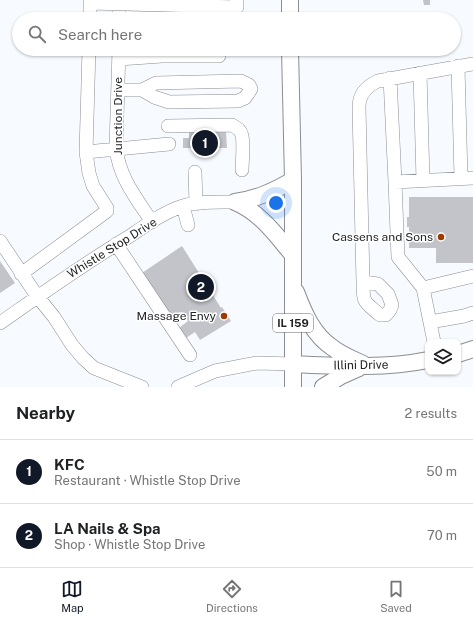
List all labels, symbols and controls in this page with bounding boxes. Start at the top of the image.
search box [12,12,461,56]
icon: search [26,23,48,45]
text: Search here [58,26,142,43]
street label: Junction Drive [111,77,125,155]
pin: 1 [192,128,218,158]
your location [266,193,286,213]
street label: Whistle Stop Drive [65,215,159,281]
place label: Cassens and Sons [332,230,433,244]
marker: Cassens and Sons [436,232,446,242]
pin: 2 [188,272,214,302]
place label: Massage Envy [137,309,217,323]
marker: Massage Envy [219,311,229,321]
road number: IL 159 [273,314,313,332]
map controls [425,339,461,375]
button: layers [425,339,461,375]
street label: Illini Drive [333,358,389,372]
text: Nearby [16,403,75,423]
text: 2 results [405,406,457,421]
text: KFC [54,456,85,473]
text: 1 [26,464,32,479]
text: 50 m [426,464,457,479]
text: Restaurant · Whistle Stop Drive [54,473,241,488]
text: LA Nails & Spa [54,520,160,537]
text: 2 [25,528,33,543]
text: 70 m [427,528,457,543]
text: Shop · Whistle Stop Drive [54,537,205,552]
tab: Map [61,578,84,614]
tab: Directions [206,578,258,614]
tab: Saved [380,578,412,614]

